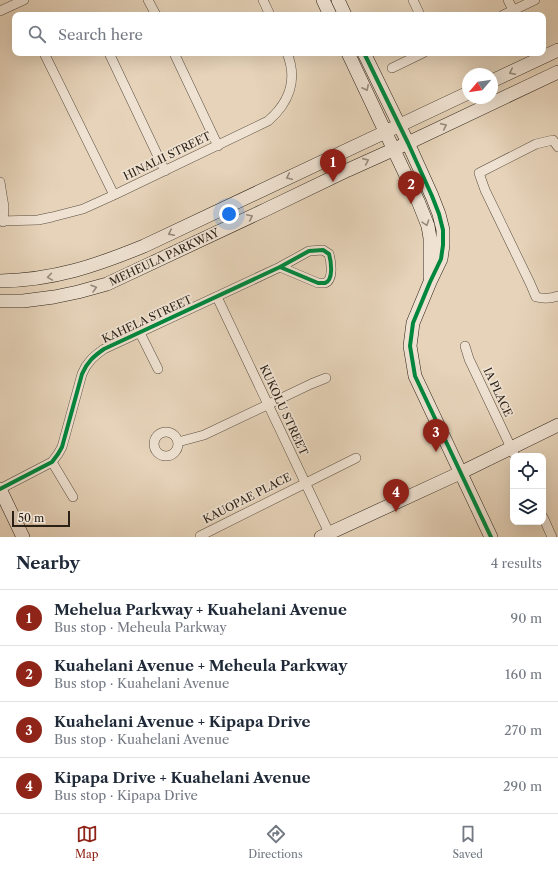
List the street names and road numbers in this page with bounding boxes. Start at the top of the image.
street label: HINALII STREET [121,128,214,183]
street label: MEHEULA PARKWAY [107,225,221,289]
street label: KAHELA STREET [100,292,195,346]
street label: KUKOLU STREET [257,362,312,458]
street label: IA PLACE [480,365,516,419]
street label: KAUOPAE PLACE [200,469,294,526]

